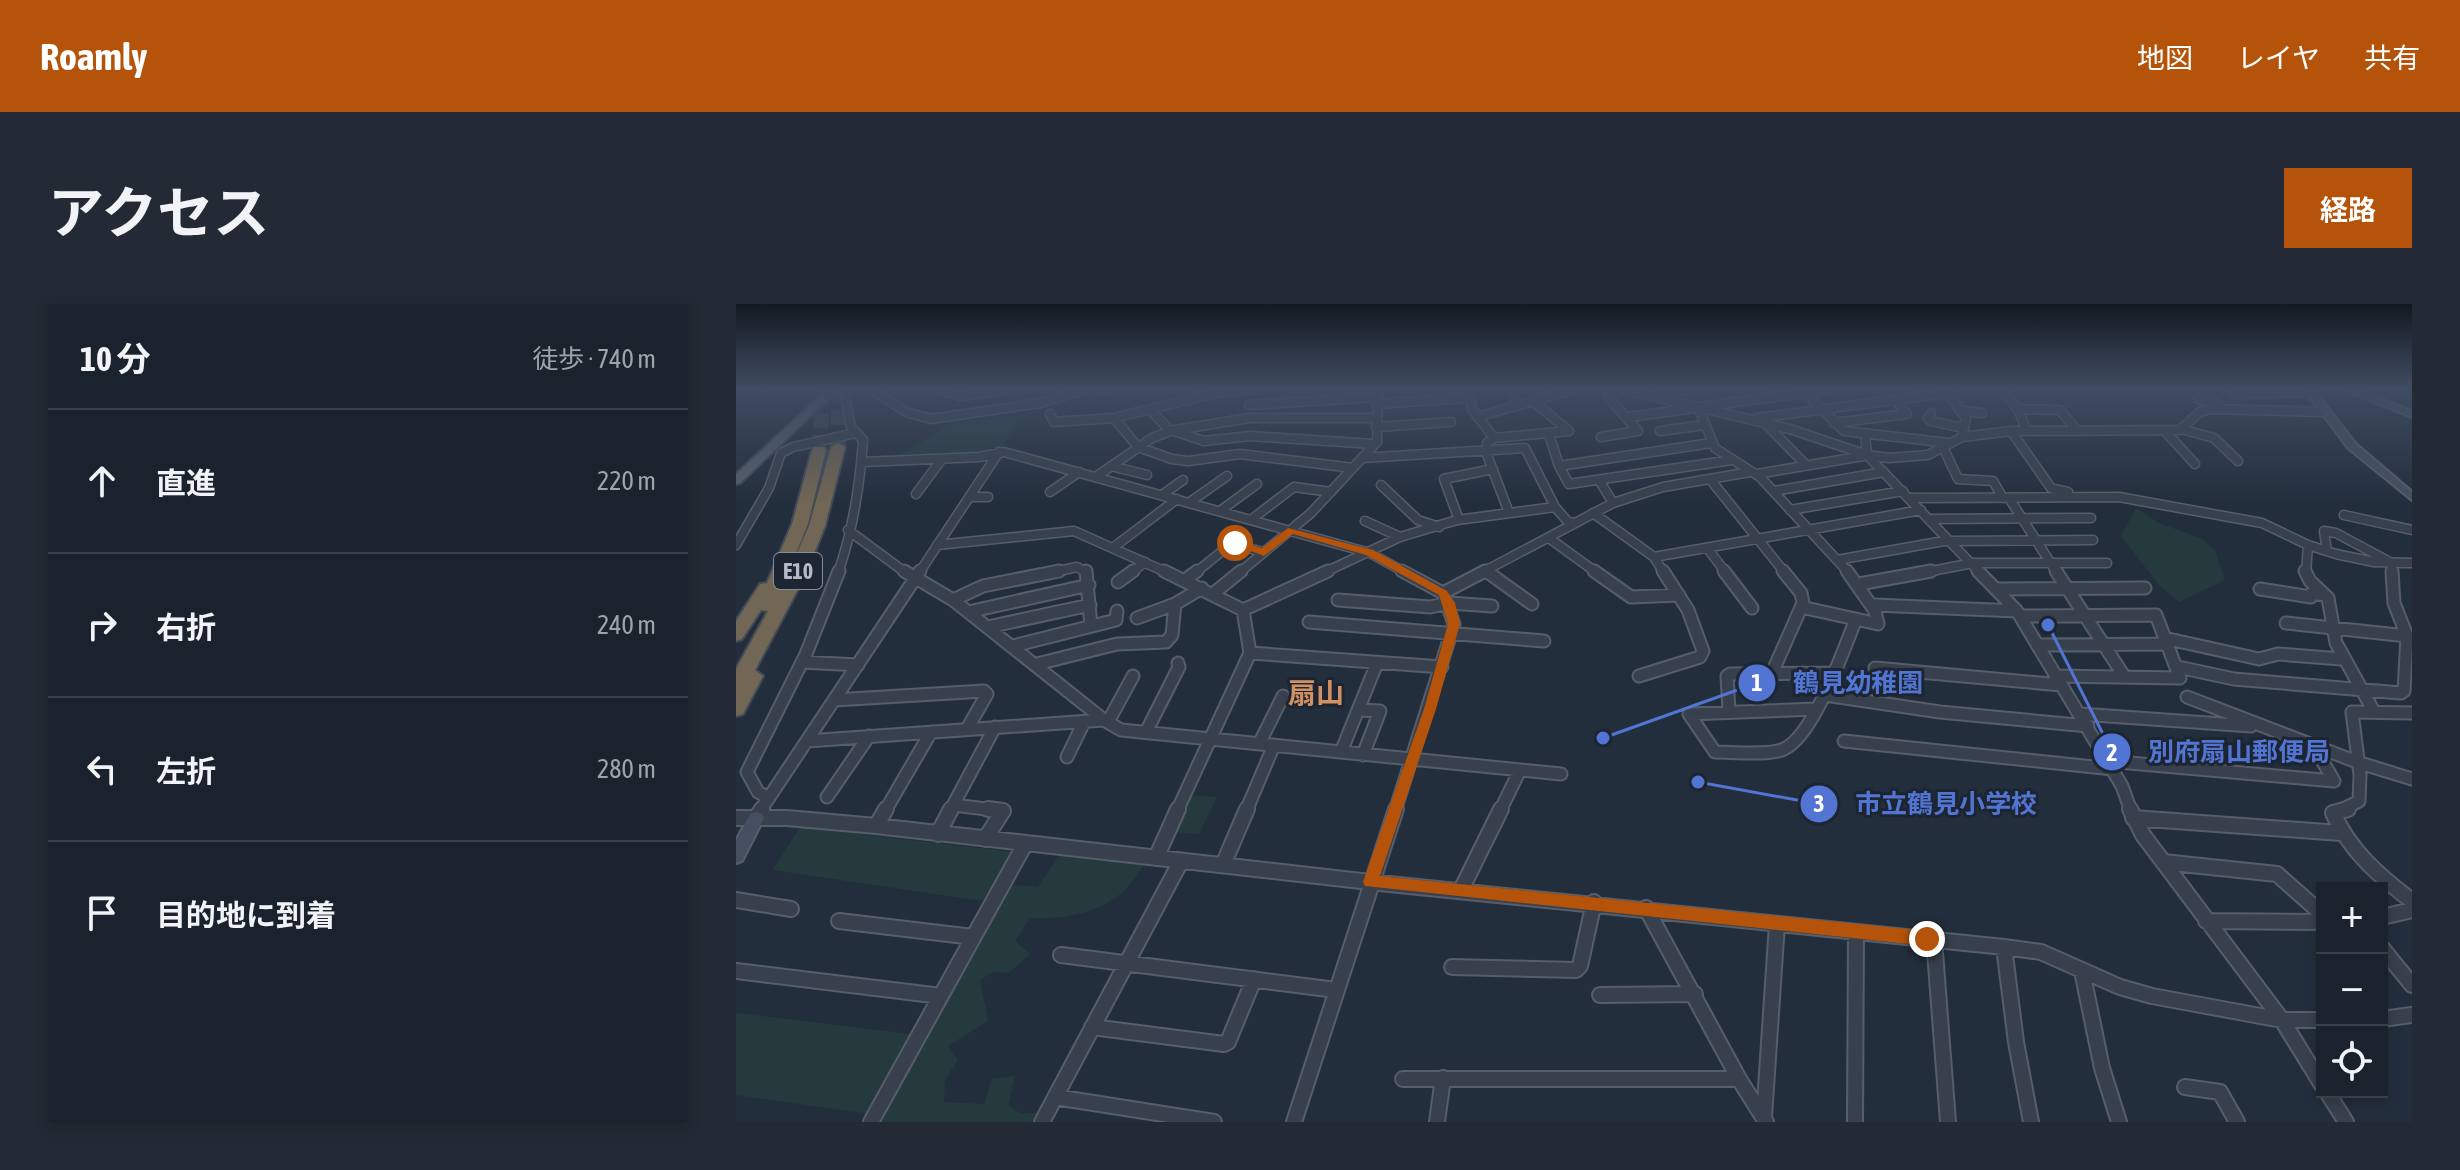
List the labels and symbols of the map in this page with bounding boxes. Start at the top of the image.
route start [1217,525,1253,561]
road number: E10 [774,553,822,589]
callout: 鶴見幼稚園 [1737,658,1939,708]
text: 鶴見幼稚園 [1793,668,1923,698]
text: 1 [1751,669,1763,696]
district label: 扇山 [1288,677,1344,709]
callout: 別府扇山郵便局 [2092,727,2346,777]
text: 別府扇山郵便局 [2148,737,2330,767]
text: 2 [2106,739,2118,766]
callout: 市立鶴見小学校 [1799,779,2053,829]
text: 市立鶴見小学校 [1855,789,2037,819]
text: 3 [1813,790,1825,817]
route end [1909,921,1945,957]

